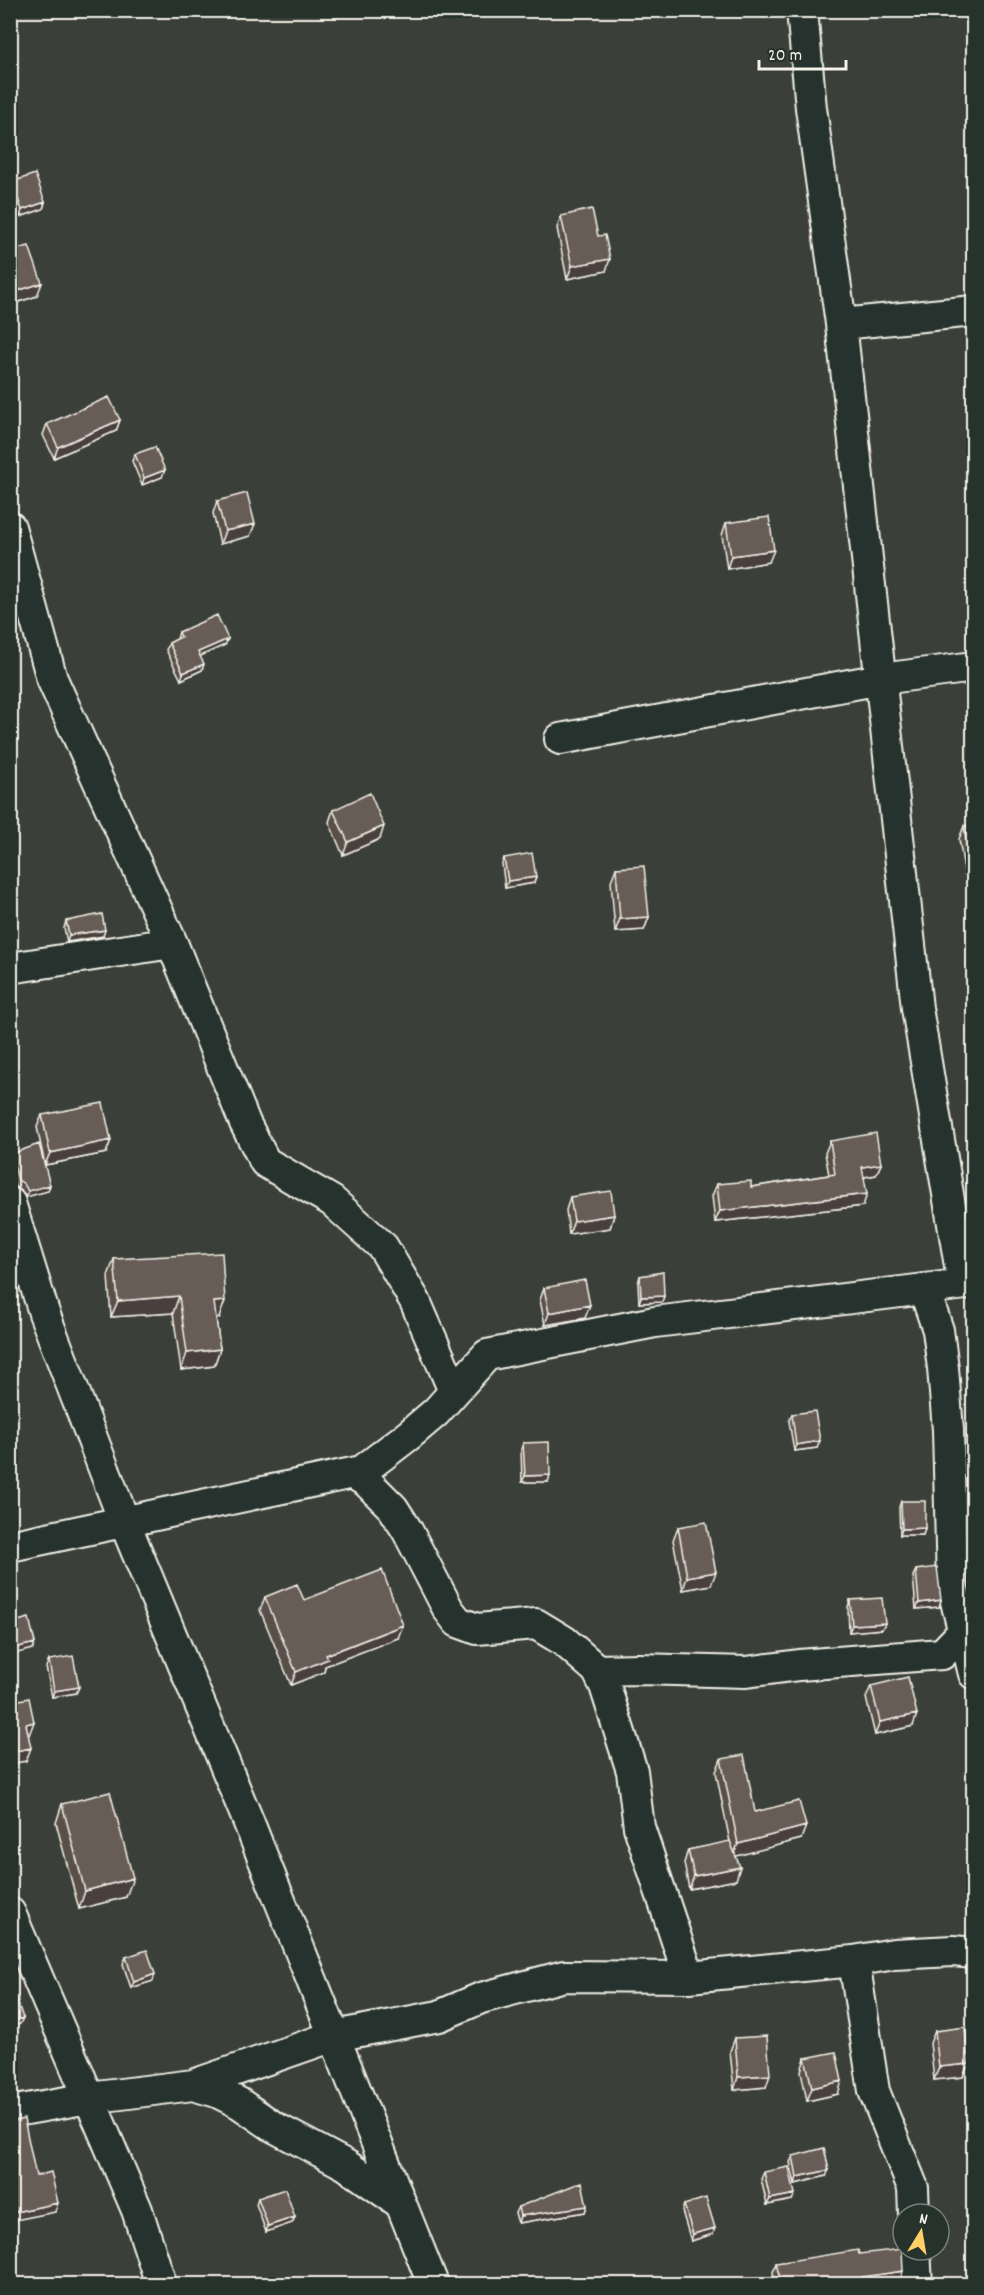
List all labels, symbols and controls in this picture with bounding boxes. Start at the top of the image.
scale bar [759,33,846,71]
text: 20 m [768,44,802,69]
north arrow [891,2202,951,2262]
text: N [917,2208,930,2232]

